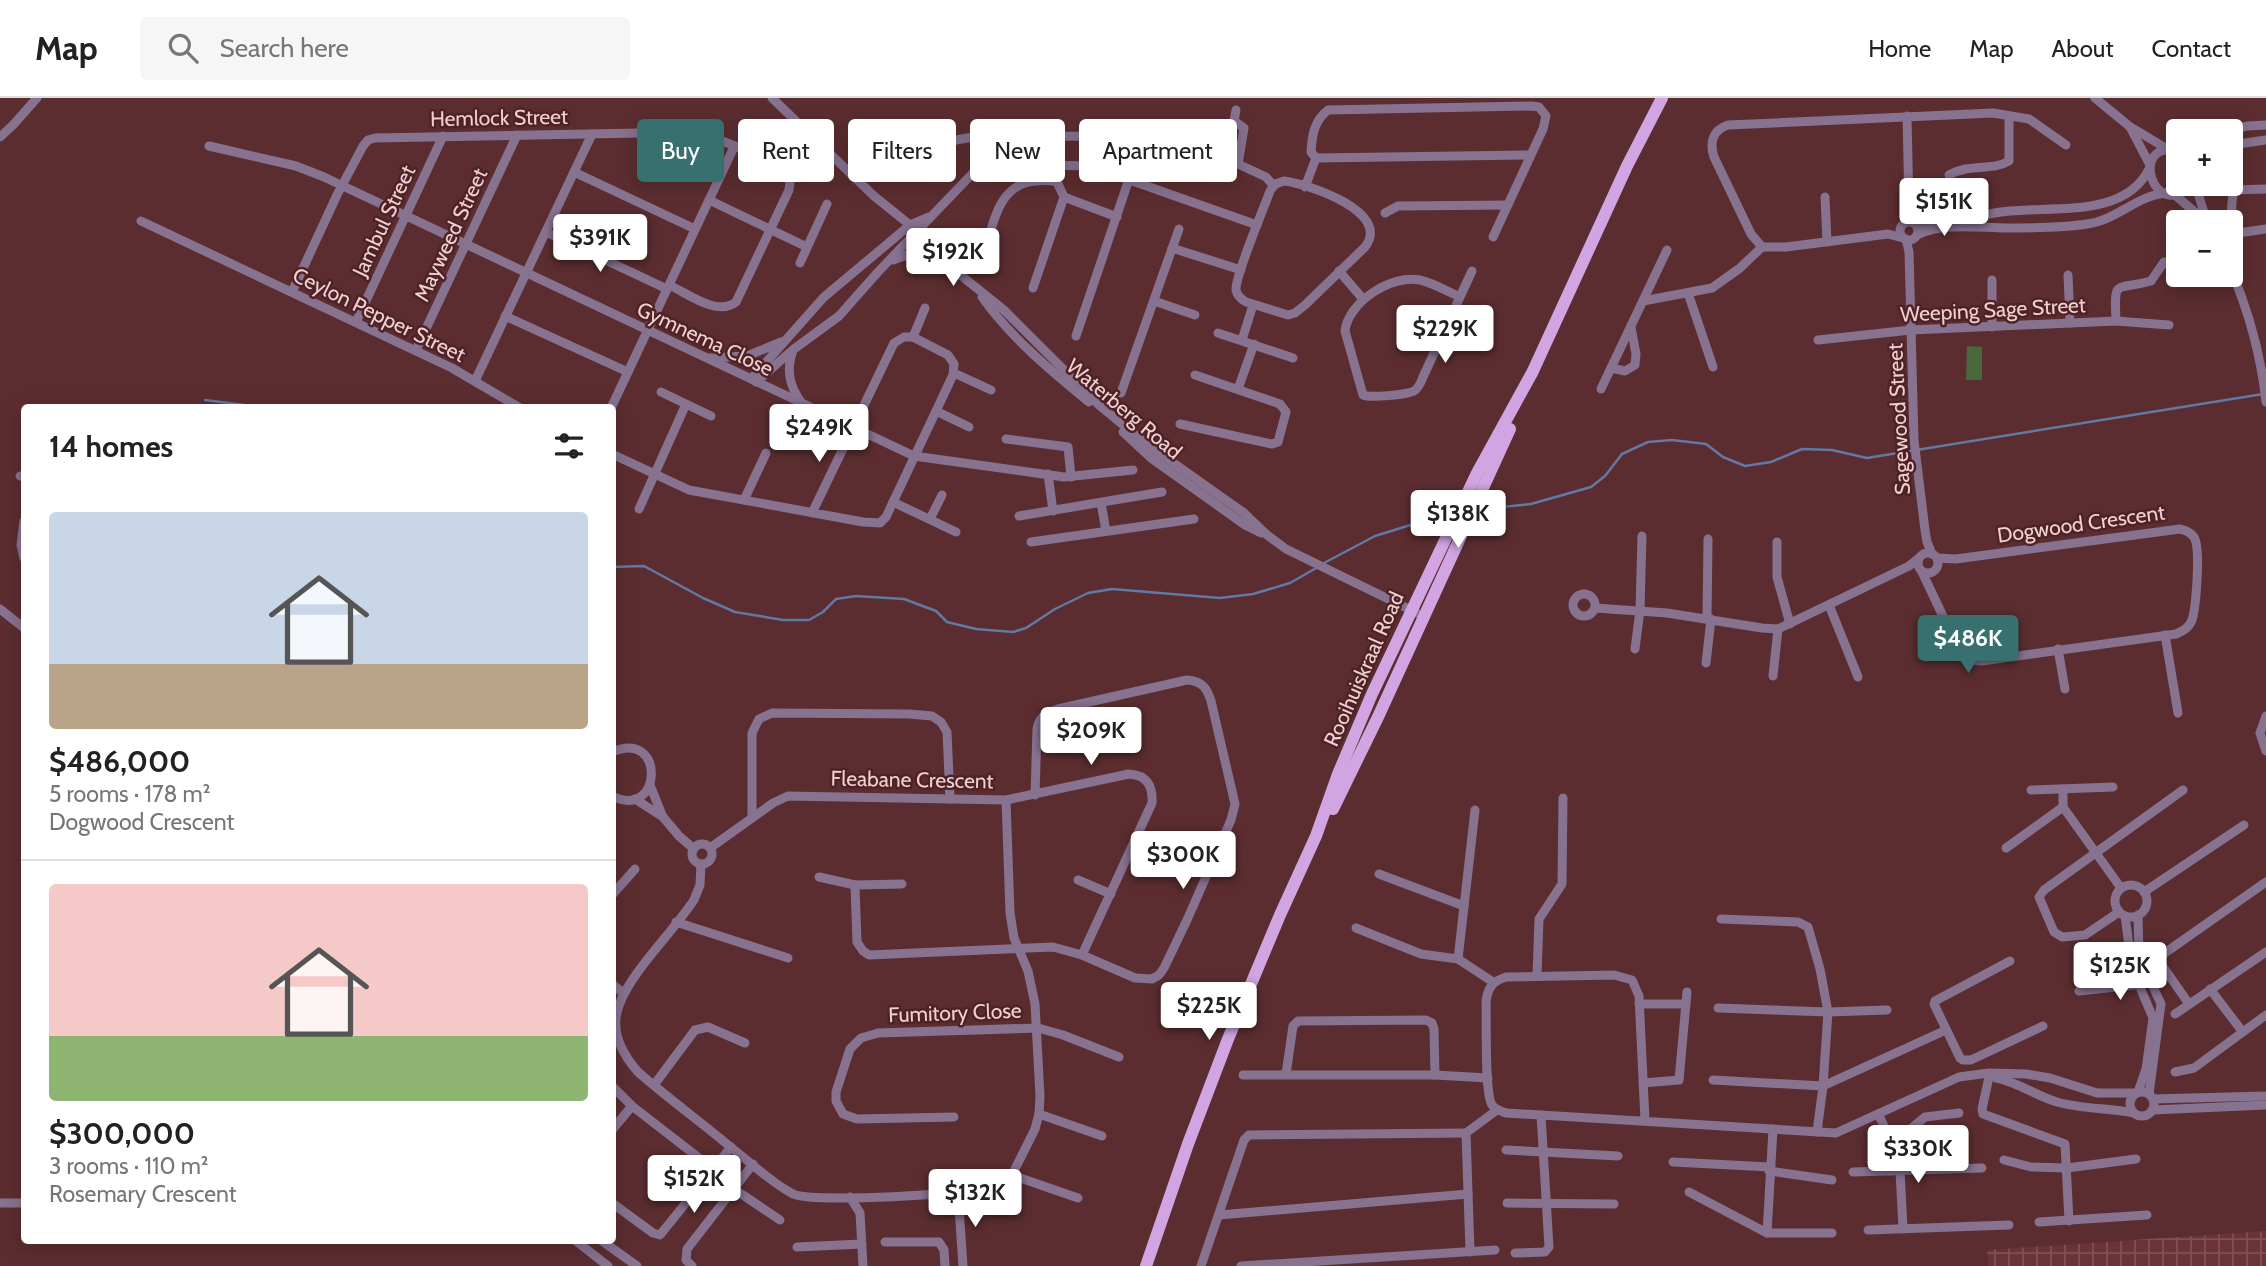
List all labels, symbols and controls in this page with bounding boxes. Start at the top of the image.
search box [140,17,630,80]
text: Map [35,28,98,68]
icon: search [164,29,202,67]
text: Search here [220,32,349,64]
text: Home [1868,34,1931,63]
text: Map [1969,34,2014,63]
text: About [2052,34,2114,63]
text: Contact [2152,34,2231,63]
street label: Hemlock Street [430,104,568,131]
chip: Buy [637,119,724,182]
chip: Rent [738,119,834,182]
chip: Filters [848,119,956,182]
chip: New [970,119,1065,182]
chip: Apartment [1079,119,1237,182]
map controls [2166,119,2243,287]
button: + [2166,119,2243,196]
street label: Jambul Street [346,161,420,281]
street label: Mayweed Street [409,164,492,305]
pin: $151K [1895,178,1993,238]
text: $151K [1915,187,1973,215]
button: − [2166,210,2243,287]
pin: $391K [551,214,649,274]
text: $391K [569,223,631,251]
pin: $192K [904,228,1002,288]
text: $192K [922,237,984,265]
street label: Ceylon Pepper Street [289,262,470,367]
street label: Weeping Sage Street [1900,292,2086,327]
street label: Gymnema Close [633,296,777,381]
pin: $229K [1396,306,1494,365]
text: $229K [1412,314,1478,342]
street label: Sagewood Street [1882,342,1915,496]
street label: Waterberg Road [1062,353,1187,464]
pin: $249K [770,404,868,464]
text: $249K [785,413,853,441]
icon: filters [550,427,588,465]
text: 14 homes [49,428,173,465]
pin: $138K [1409,490,1507,550]
text: $138K [1427,499,1489,527]
street label: Dogwood Crescent [1995,499,2166,548]
icon: home [256,557,382,683]
street label: Rooihuiskraal Road [1318,588,1409,750]
pin: $486K [1919,616,2017,675]
text: $486K [1934,624,2002,652]
pin: $209K [1042,708,1140,767]
text: $209K [1056,716,1126,744]
text: $486,000 [49,743,190,780]
street label: Fleabane Crescent [830,766,994,793]
text: 5 rooms · 178 m² [49,780,210,808]
text: Dogwood Crescent [49,808,234,836]
pin: $300K [1134,832,1232,891]
text: $300K [1147,840,1219,868]
icon: home [256,929,382,1055]
pin: $125K [2071,942,2169,1002]
text: $125K [2090,951,2150,979]
pin: $225K [1160,982,1258,1042]
text: $225K [1177,991,1241,1019]
street label: Fumitory Close [888,998,1022,1027]
text: $300,000 [49,1115,195,1152]
pin: $330K [1869,1126,1967,1185]
text: $330K [1884,1134,1952,1162]
text: 3 rooms · 110 m² [49,1152,208,1180]
pin: $152K [645,1156,743,1215]
text: $152K [664,1164,724,1192]
pin: $132K [926,1170,1024,1229]
text: $132K [945,1178,1005,1206]
text: Rosemary Crescent [49,1180,236,1208]

